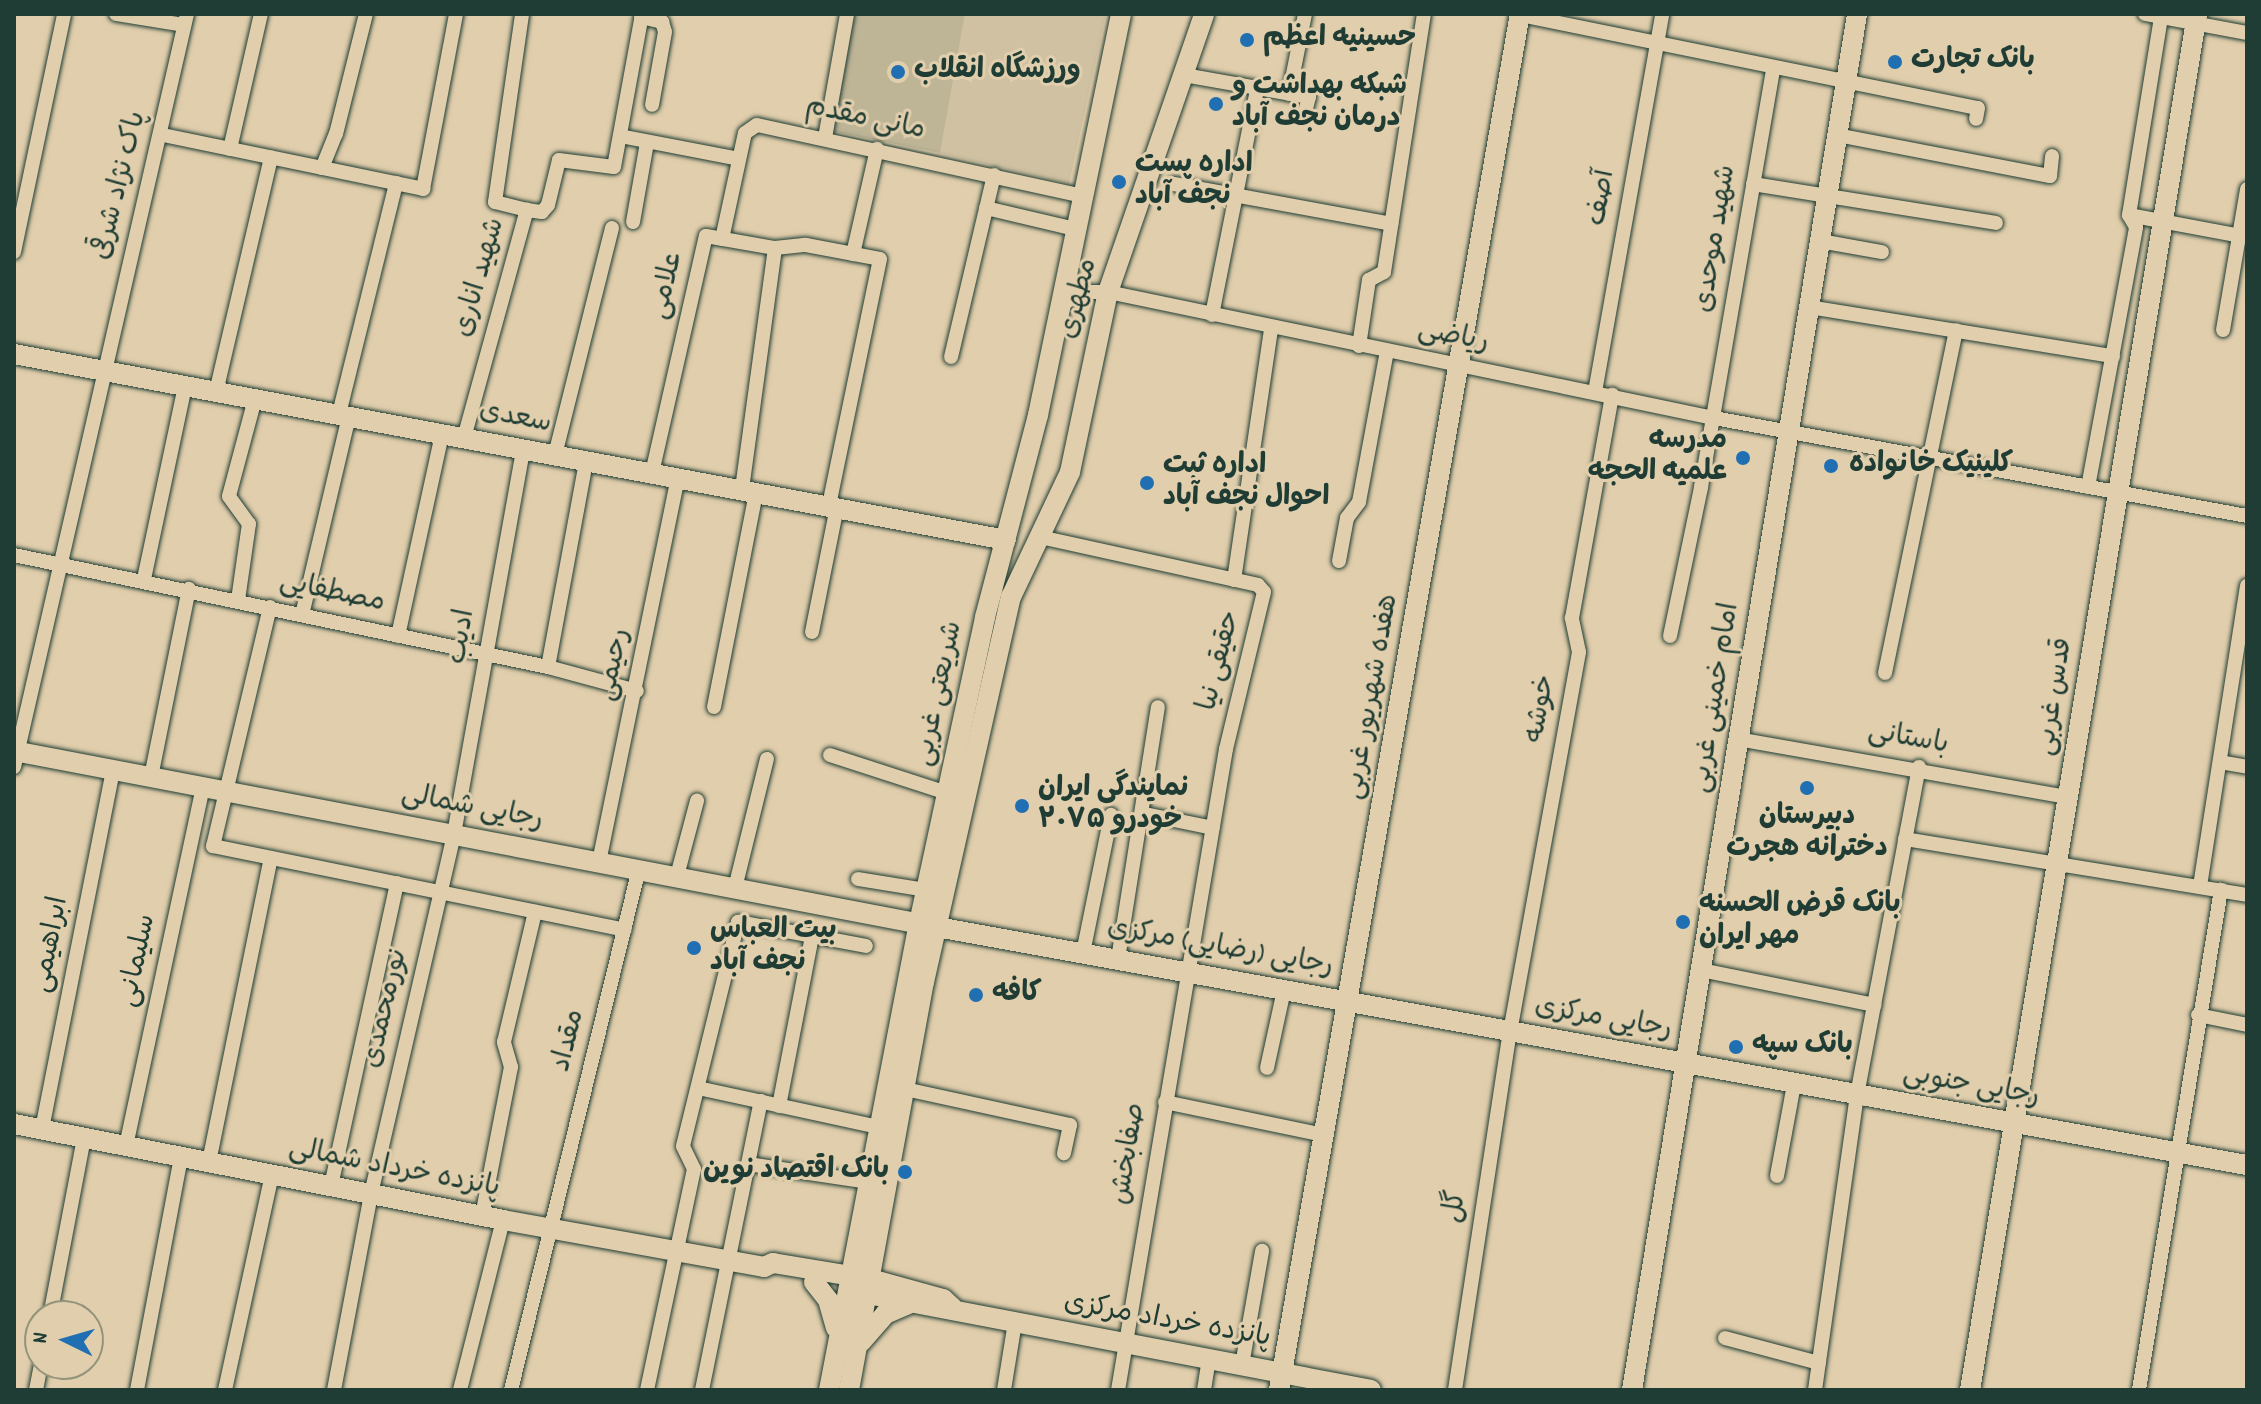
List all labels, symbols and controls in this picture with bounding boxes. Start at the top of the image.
place label: حسینیه اعظم [1263,23,1416,57]
marker: حسینیه اعظم [1238,31,1256,49]
place label: بانک تجارت [1911,45,2035,79]
marker: بانک تجارت [1886,53,1904,71]
place label: ورزشگاه انقلاب [914,55,1081,89]
marker: ورزشگاه انقلاب [889,63,907,81]
place label: شبکه بهداشت و درمان نجف آباد [1232,71,1407,137]
street label: مانی مقدم [802,91,928,149]
marker: شبکه بهداشت و درمان نجف آباد [1207,95,1225,113]
street label: پاک نژاد شرقی [86,108,156,264]
place label: اداره پست نجف آباد [1135,149,1253,215]
street label: شهید موحدی [1689,163,1745,315]
street label: آصف [1582,167,1624,229]
marker: اداره پست نجف آباد [1110,173,1128,191]
street label: شهید اناری [448,215,514,341]
street label: علامی [644,249,692,323]
street label: مطهری [1053,255,1107,343]
street label: ریاضی [1415,315,1491,361]
street label: سعدی [476,396,554,442]
place label: مدرسه علمیه الحجه [1588,425,1727,491]
marker: مدرسه علمیه الحجه [1734,449,1752,467]
place label: کلینیک خانواده [1849,449,2013,483]
place label: اداره ثبت احوال نجف آباد [1163,450,1330,516]
marker: کلینیک خانواده [1820,455,1842,477]
marker: اداره ثبت احوال نجف آباد [1138,474,1156,492]
street label: مصطفایی [276,566,388,622]
street label: هفده شهریور غربی [1338,592,1408,802]
street label: امام خمینی غربی [1685,600,1749,796]
street label: ادیب [442,607,484,667]
street label: حقیقی نیا [1192,607,1250,715]
street label: شریعتی غربی [908,618,972,770]
street label: رحیمی [591,626,639,704]
street label: قدس غربی [2030,636,2082,758]
street label: خوشه [1520,672,1564,746]
street label: باستانی [1865,716,1951,764]
place label: نمایندگی ایران خودرو ۲۰۷۵ [1038,773,1188,839]
street label: رجایی شمالی [398,779,546,839]
marker: دبیرستان دخترانه هجرت [1798,779,1816,797]
marker: نمایندگی ایران خودرو ۲۰۷۵ [1013,797,1031,815]
place label: دبیرستان دخترانه هجرت [1726,801,1888,867]
place label: بانک قرض الحسنه مهر ایران [1699,889,1900,955]
street label: ابراهیمی [26,894,78,996]
street label: سلیمانی [113,912,165,1010]
street label: رجایی (رضایی) مرکزی [1104,913,1336,985]
marker: بانک قرض الحسنه مهر ایران [1674,913,1692,931]
place label: بیت العباس نجف آباد [710,915,837,981]
marker: بیت العباس نجف آباد [685,939,703,957]
street label: نورمحمدی [357,944,417,1072]
place label: کافه [992,978,1042,1012]
marker: کافه [967,986,985,1004]
street label: رجایی مرکزی [1532,991,1674,1049]
street label: مقداد [546,1006,594,1076]
place label: بانک سپه [1752,1030,1853,1064]
marker: بانک سپه [1727,1038,1745,1056]
street label: رجایی جنوبی [1900,1058,2042,1116]
street label: صفابخش [1105,1101,1155,1207]
street label: پانزده خرداد شمالی [286,1133,502,1207]
place label: بانک اقتصاد نوین [703,1155,889,1189]
marker: بانک اقتصاد نوین [896,1163,914,1181]
street label: گل [1438,1188,1476,1226]
street label: پانزده خرداد مرکزی [1061,1287,1273,1357]
north arrow [24,1300,104,1380]
text: N [26,1331,58,1345]

